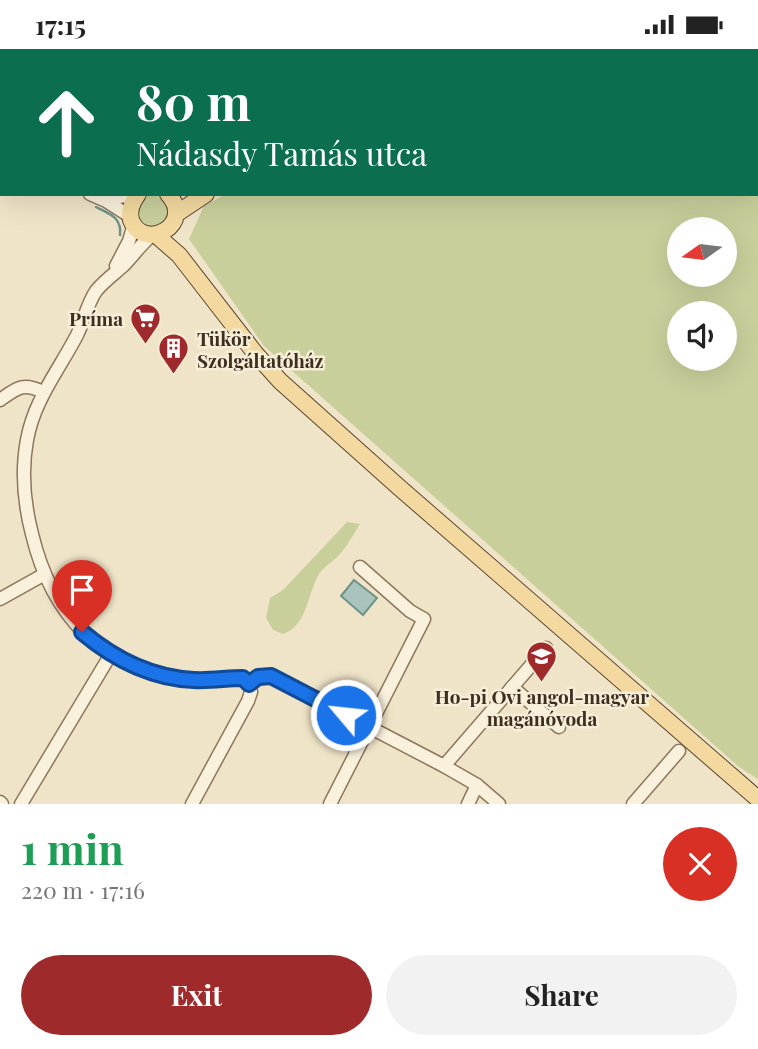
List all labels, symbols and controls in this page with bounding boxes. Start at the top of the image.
text: 17:15 [35,7,86,42]
text: 80 m [136,68,251,133]
icon: ahead [21,77,112,168]
text: Nádasdy Tamás utca [136,131,427,174]
north arrow [667,217,737,287]
map controls [667,217,737,371]
supermarket icon: Príma [129,301,163,345]
button: sound [667,301,737,371]
place label: Príma [69,305,123,331]
place label: Tükör Szolgáltatóház [197,325,324,373]
building icon: Tükör Szolgáltatóház [157,332,191,376]
pin [52,560,112,632]
icon: arrive [63,571,101,609]
school or university icon: Ho-pi Ovi angol-magyar magánóvoda [525,640,559,684]
position arrow [309,678,383,752]
place label: Ho-pi Ovi angol-magyar magánóvoda [435,683,649,731]
text: 1 min [21,820,124,876]
button: close [663,827,737,901]
text: 220 m · 17:16 [21,874,145,905]
button: Exit [21,955,372,1035]
button: Share [386,955,737,1035]

